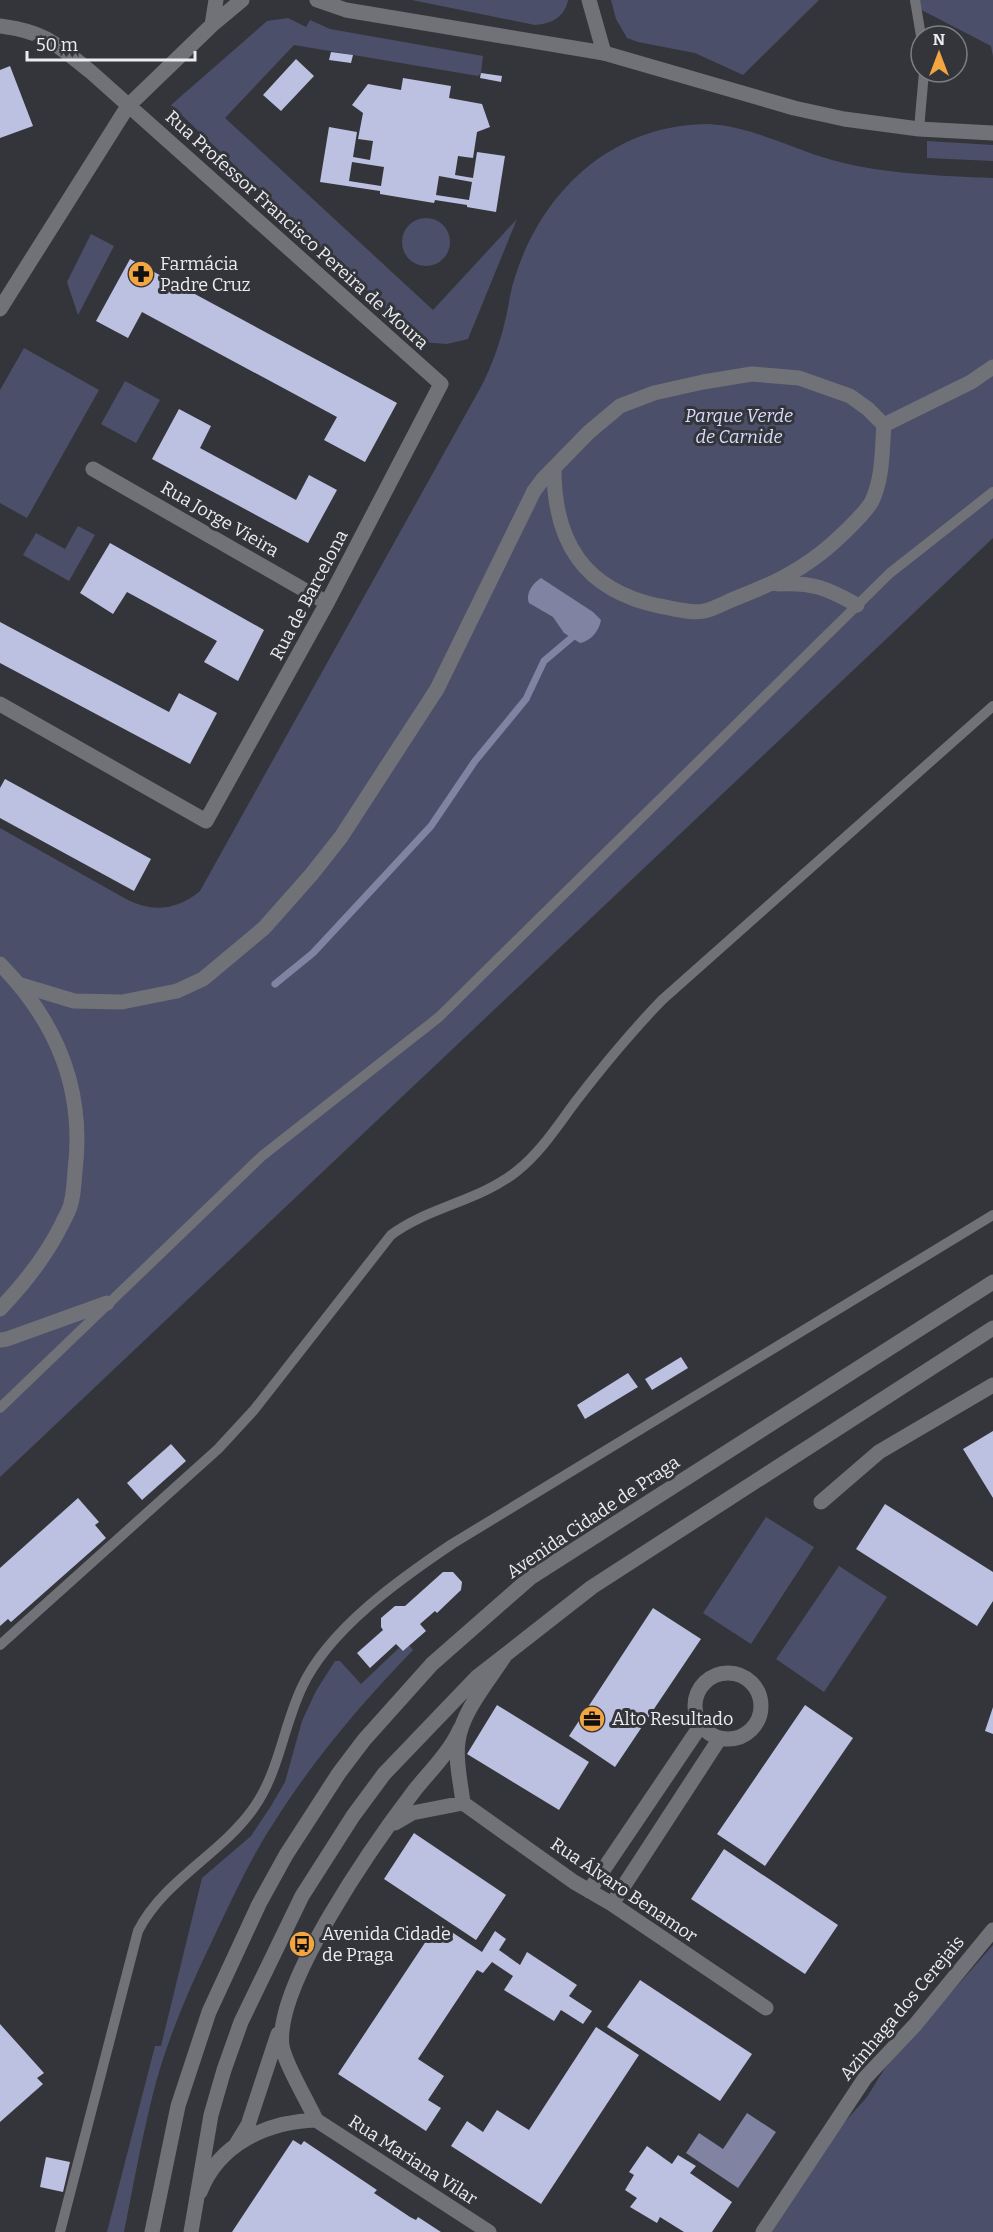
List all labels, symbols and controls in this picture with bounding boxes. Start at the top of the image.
scale bar [27,24,195,62]
north arrow [909,24,969,84]
text: N [933,30,945,49]
text: 50 m [36,34,78,56]
street label: Rua Professor Francisco Pereira de Moura [161,106,433,354]
place label: Farmácia Padre Cruz [160,253,250,296]
pharmacy icon: Farmácia Padre Cruz [126,259,156,289]
park label: Parque Verde de Carnide [685,405,793,448]
street label: Rua Jorge Vieira [157,476,283,562]
street label: Rua de Barcelona [265,526,353,664]
street label: Avenida Cidade de Praga [502,1451,684,1583]
office icon: Alto Resultado [577,1704,607,1734]
place label: Alto Resultado [612,1708,733,1730]
street label: Rua Álvaro Benamor [547,1833,701,1947]
place label: Avenida Cidade de Praga [322,1923,451,1966]
bus stop icon: Avenida Cidade de Praga [287,1929,317,1959]
street label: Azinhaga dos Cerejais [835,1931,969,2085]
street label: Rua Mariana Vilar [345,2110,482,2210]

